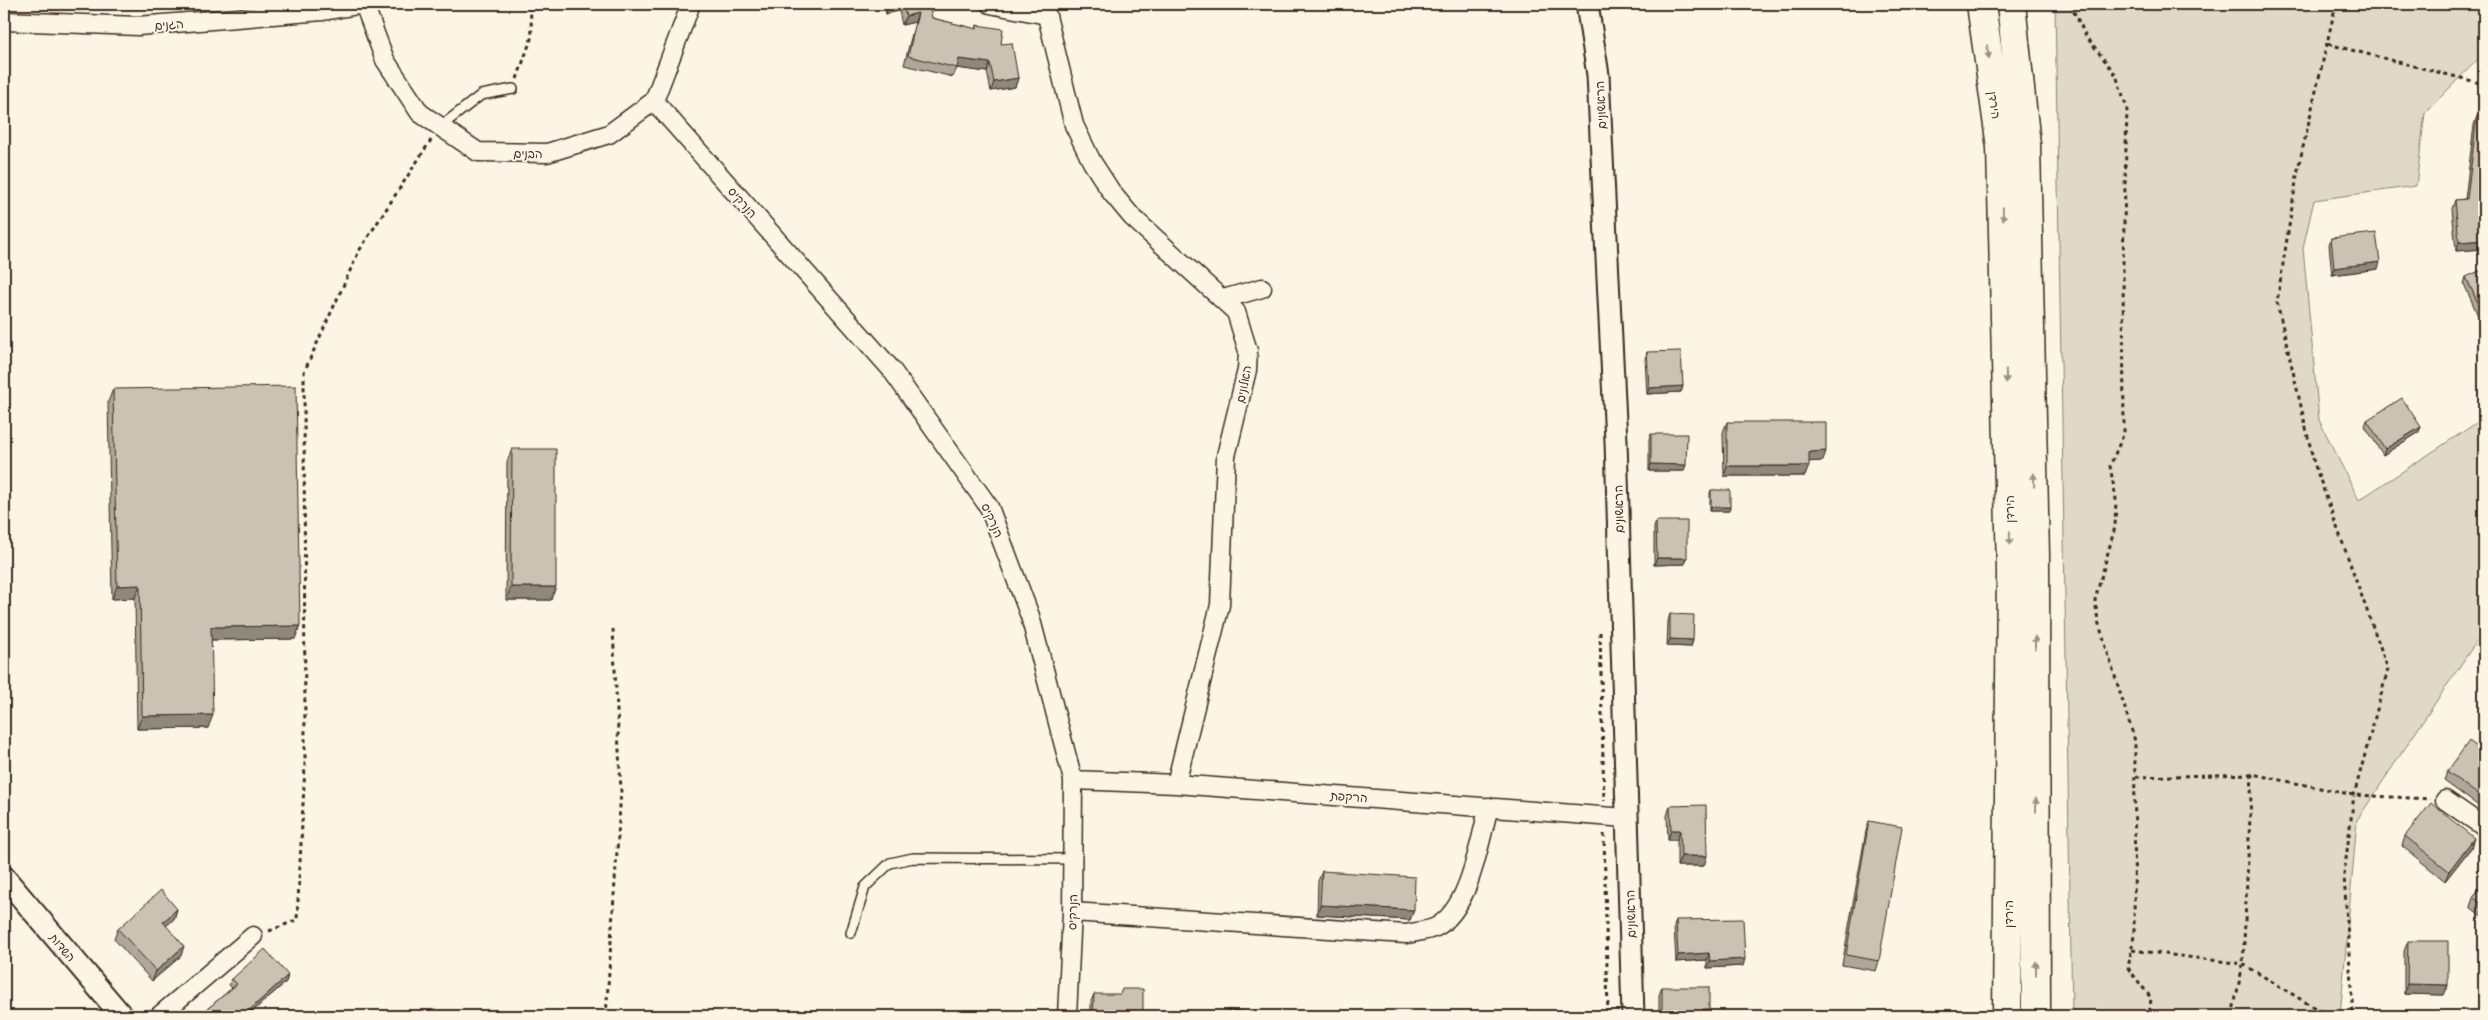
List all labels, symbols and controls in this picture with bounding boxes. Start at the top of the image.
street label: הגנים [153,14,185,34]
one-way arrow [1984,44,1992,60]
street label: הראשונים [1590,80,1610,130]
street label: הירדן [1984,90,2006,120]
street label: הבנים [513,144,543,162]
street label: הנרקיס [724,182,762,222]
one-way arrow [1999,206,2007,222]
street label: האלונים [1231,364,1255,404]
one-way arrow [2002,368,2010,384]
one-way arrow [2029,472,2037,488]
street label: הראשונים [1609,485,1627,533]
street label: הירדן [2000,495,2018,523]
street label: הנרקיס [977,500,1009,540]
one-way arrow [2006,531,2014,547]
one-way arrow [2031,634,2039,650]
street label: הרקפת [1329,786,1368,806]
one-way arrow [2032,797,2040,813]
street label: הראשונים [1620,890,1640,938]
street label: הנרקיס [1062,894,1082,930]
street label: הירדן [1999,900,2017,928]
street label: השדות [45,928,80,965]
one-way arrow [2032,959,2040,975]

